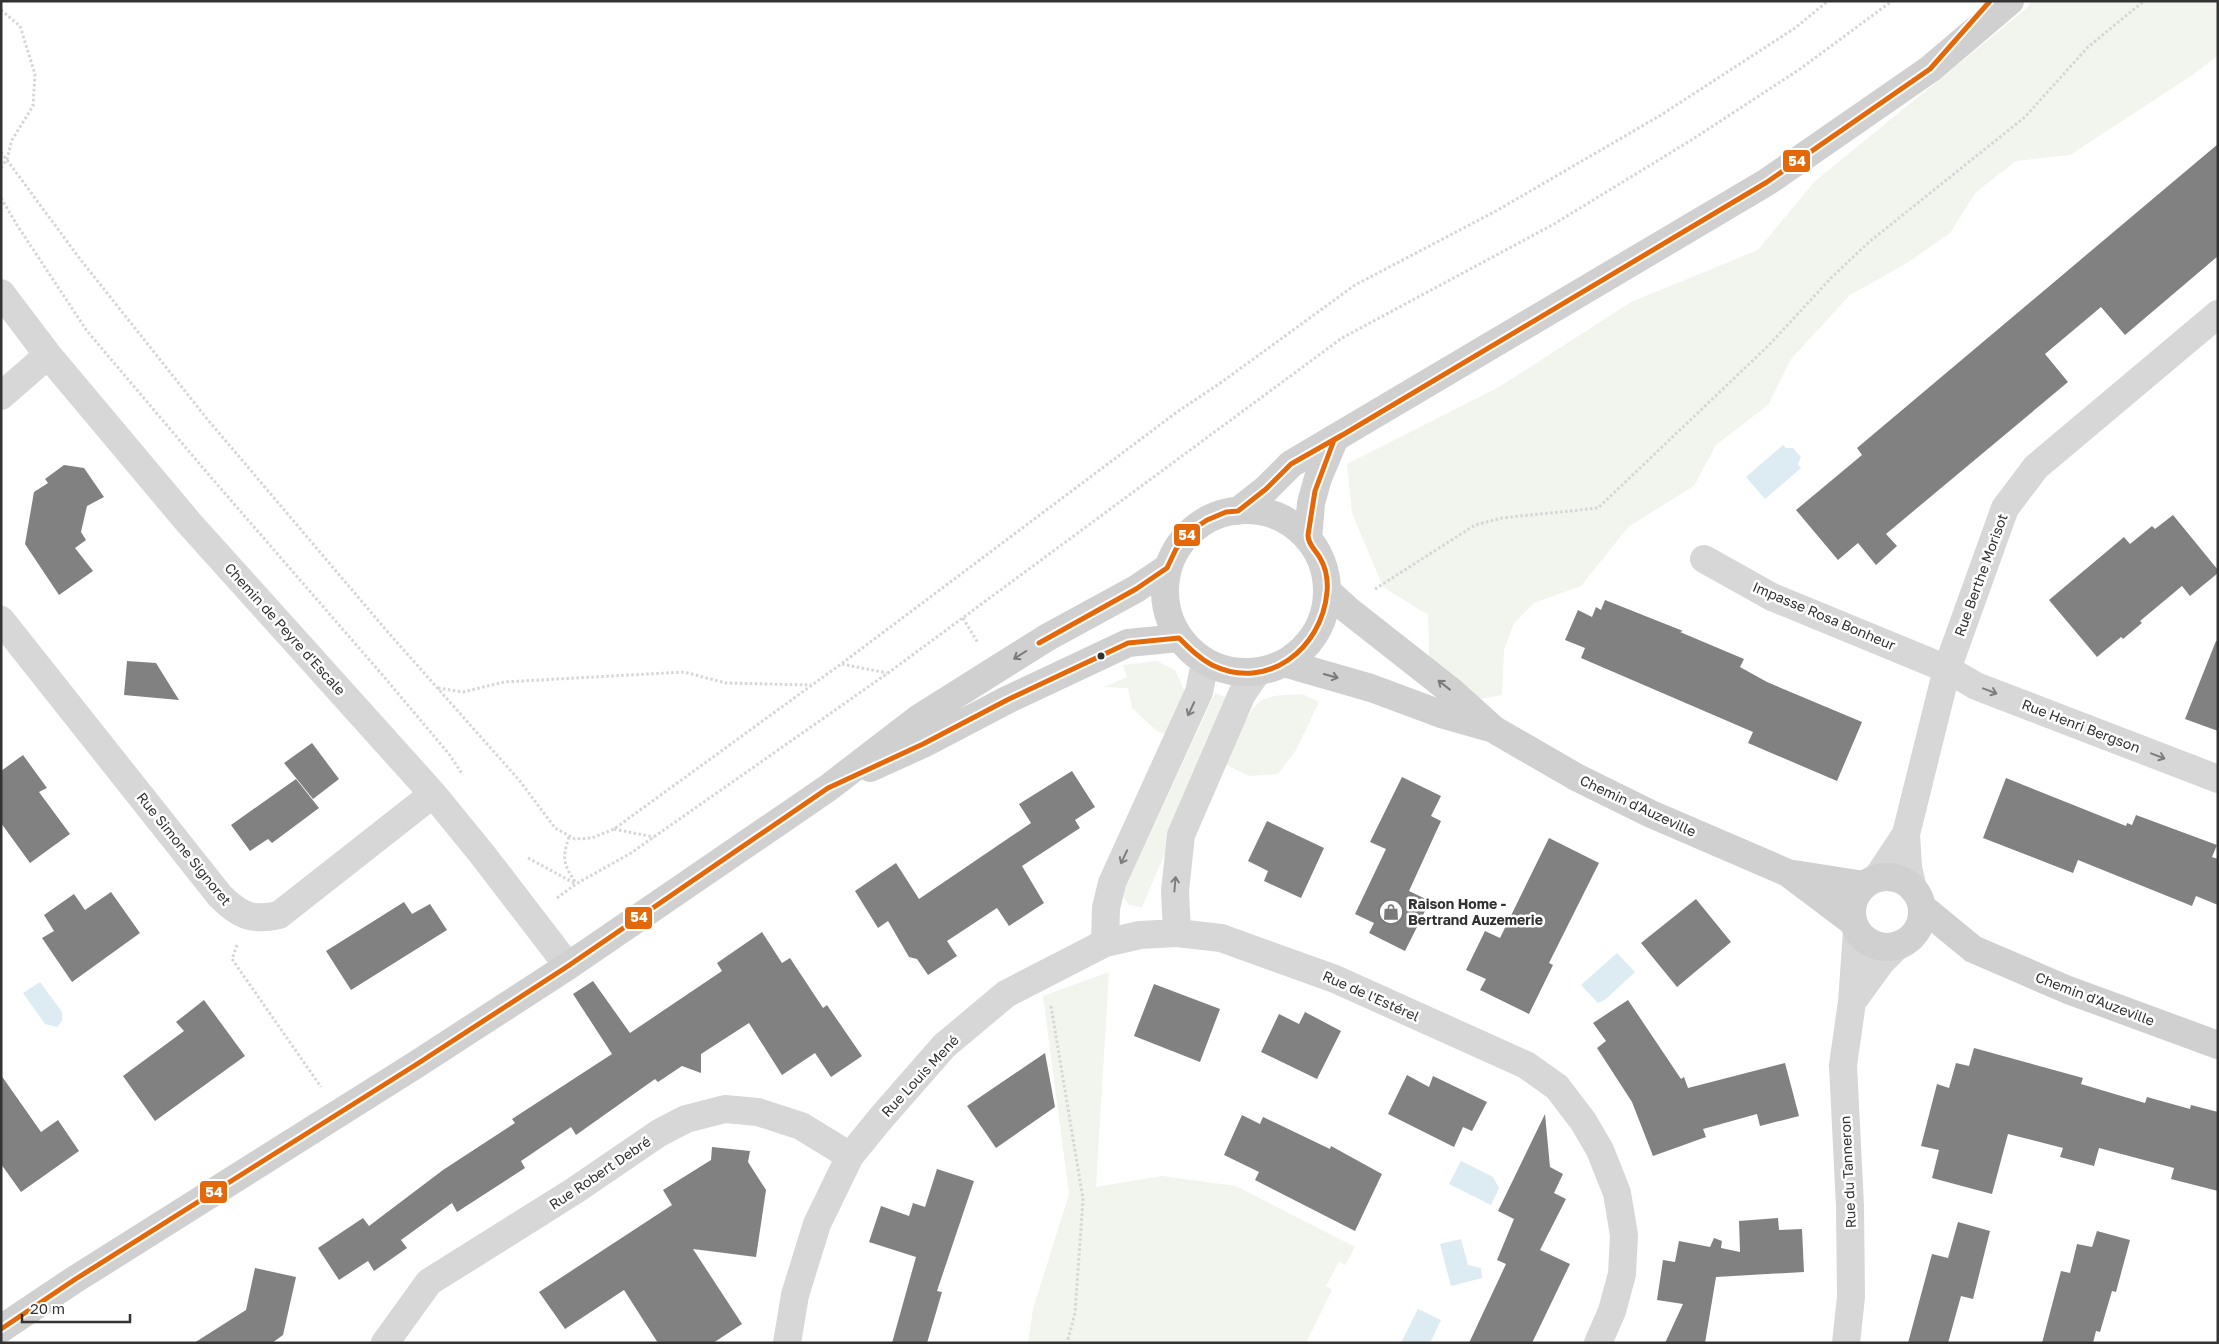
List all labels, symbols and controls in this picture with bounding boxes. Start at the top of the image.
line badge: 54 [1782,149,1811,173]
text: 54 [1788,152,1806,169]
street label: Rue Berthe Morisot [1950,511,2011,639]
line badge: 54 [1173,523,1201,547]
text: 54 [1178,526,1196,543]
street label: Chemin de Peyre d'Escale [221,559,349,698]
street label: Impasse Rosa Bonheur [1750,578,1899,654]
one-way arrow [1013,650,1027,660]
unlabelled marker [1096,651,1106,661]
one-way arrow [1322,672,1338,682]
one-way arrow [1437,680,1450,691]
one-way arrow [1982,687,1997,696]
street label: Rue Henri Bergson [2020,695,2143,756]
one-way arrow [1186,701,1196,716]
one-way arrow [2149,752,2165,761]
street label: Chemin d'Auzeville [1577,771,1699,840]
street label: Rue Simone Signoret [134,789,235,909]
one-way arrow [1118,849,1128,864]
one-way arrow [1171,876,1180,892]
place label: Raison Home - Bertrand Auzemerie [1408,895,1543,928]
shop icon: Raison Home - Bertrand Auzemerie [1378,899,1404,925]
line badge: 54 [624,906,653,930]
text: 54 [630,908,648,925]
street label: Rue de l'Estérel [1320,967,1422,1024]
street label: Chemin d'Auzeville [2033,968,2157,1029]
street label: Rue Louis Mené [877,1031,962,1120]
street label: Rue du Tanneron [1836,1115,1859,1229]
street label: Rue Robert Debré [546,1132,654,1213]
line badge: 54 [199,1180,228,1204]
text: 54 [205,1183,223,1200]
scale bar [22,1292,130,1324]
text: 20 m [30,1299,65,1317]

